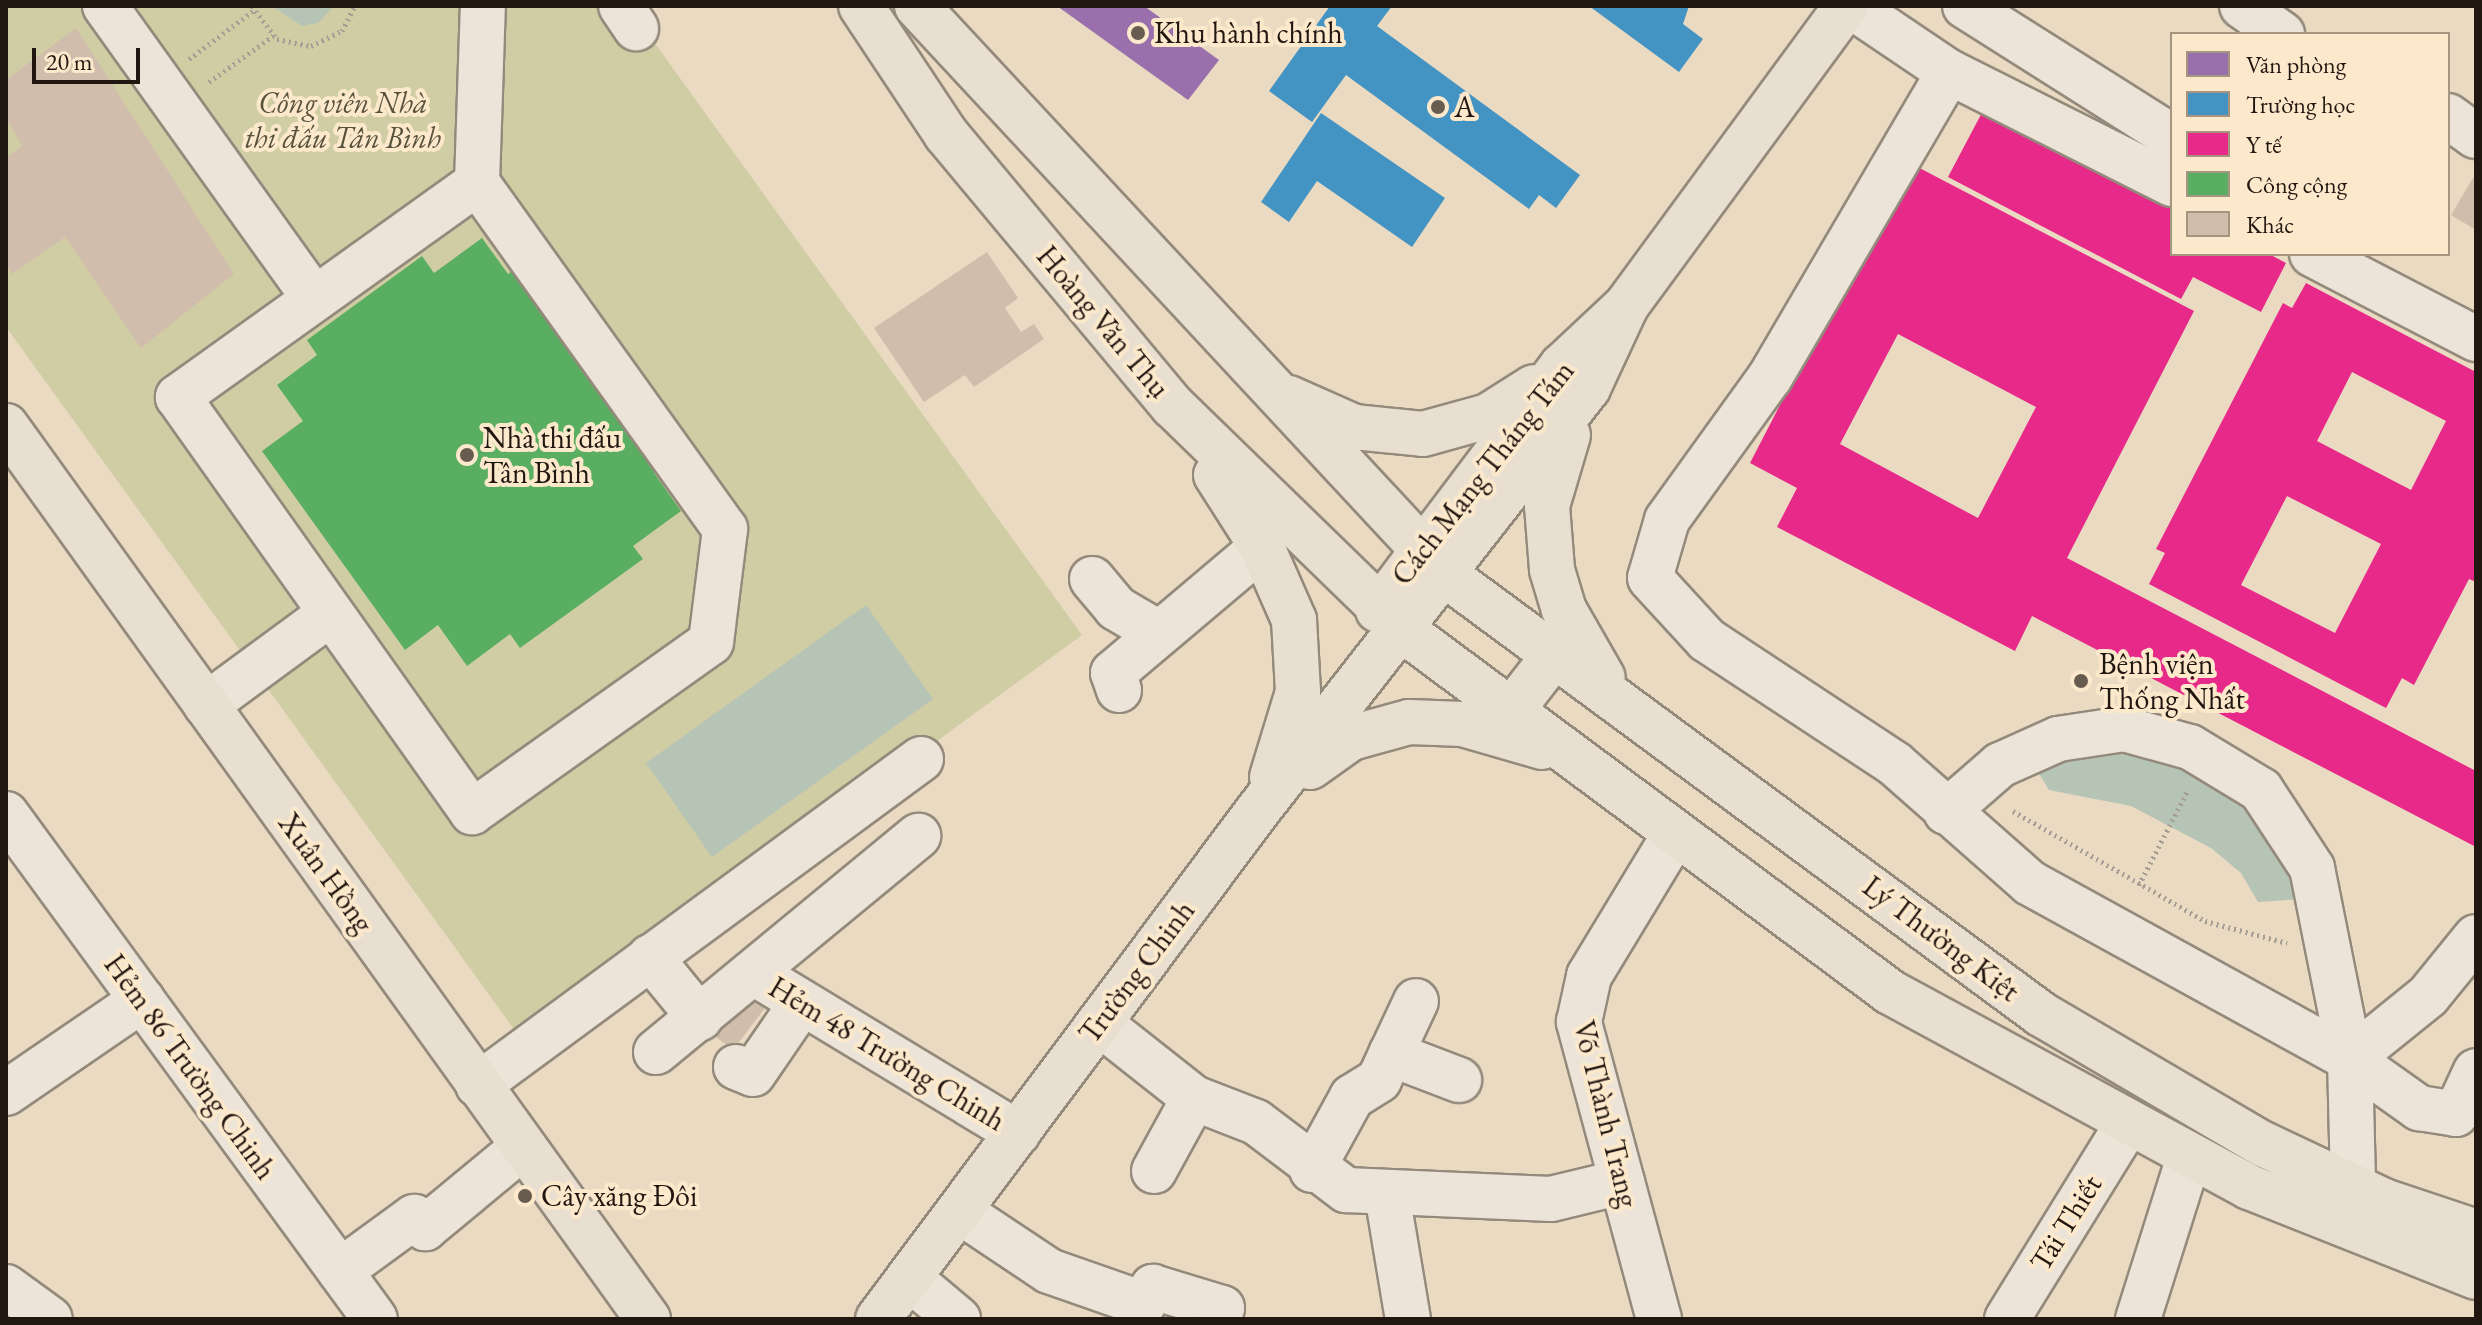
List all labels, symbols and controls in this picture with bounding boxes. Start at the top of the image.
place label: Khu hành chính [1154,15,1343,51]
marker: Khu hành chính [1129,24,1147,42]
scale bar [36,32,144,82]
legend [2170,32,2450,256]
text: 20 m [46,46,93,77]
text: Văn phòng [2246,49,2346,80]
park label: Công viên Nhà thi đấu Tân Bình [245,85,441,156]
place label: A [1454,89,1475,125]
text: Trường học [2246,89,2355,120]
marker: A [1429,98,1447,116]
text: Y tế [2246,129,2282,160]
text: Công cộng [2246,169,2347,200]
text: Khác [2246,209,2294,240]
street label: Hoàng Văn Thụ [1029,239,1177,405]
street label: Cách Mạng Tháng Tám [1384,354,1582,592]
place label: Nhà thi đấu Tân Bình [483,420,621,490]
marker: Nhà thi đấu Tân Bình [458,446,476,464]
place label: Bệnh viện Thống Nhất [2099,646,2245,716]
marker: Bệnh viện Thống Nhất [2070,670,2092,692]
street label: Xuân Hồng [271,806,381,940]
street label: Lý Thường Kiệt [1856,869,2026,1009]
street label: Trường Chinh [1072,894,1202,1050]
street label: Hẻm 86 Trường Chinh [96,947,284,1187]
street label: Hẻm 48 Trường Chinh [762,969,1012,1139]
street label: Võ Thành Trang [1565,1017,1647,1211]
street label: Tái Thiết [2023,1168,2109,1278]
place label: Cây xăng Đôi [541,1178,697,1214]
marker: Cây xăng Đôi [516,1187,534,1205]

